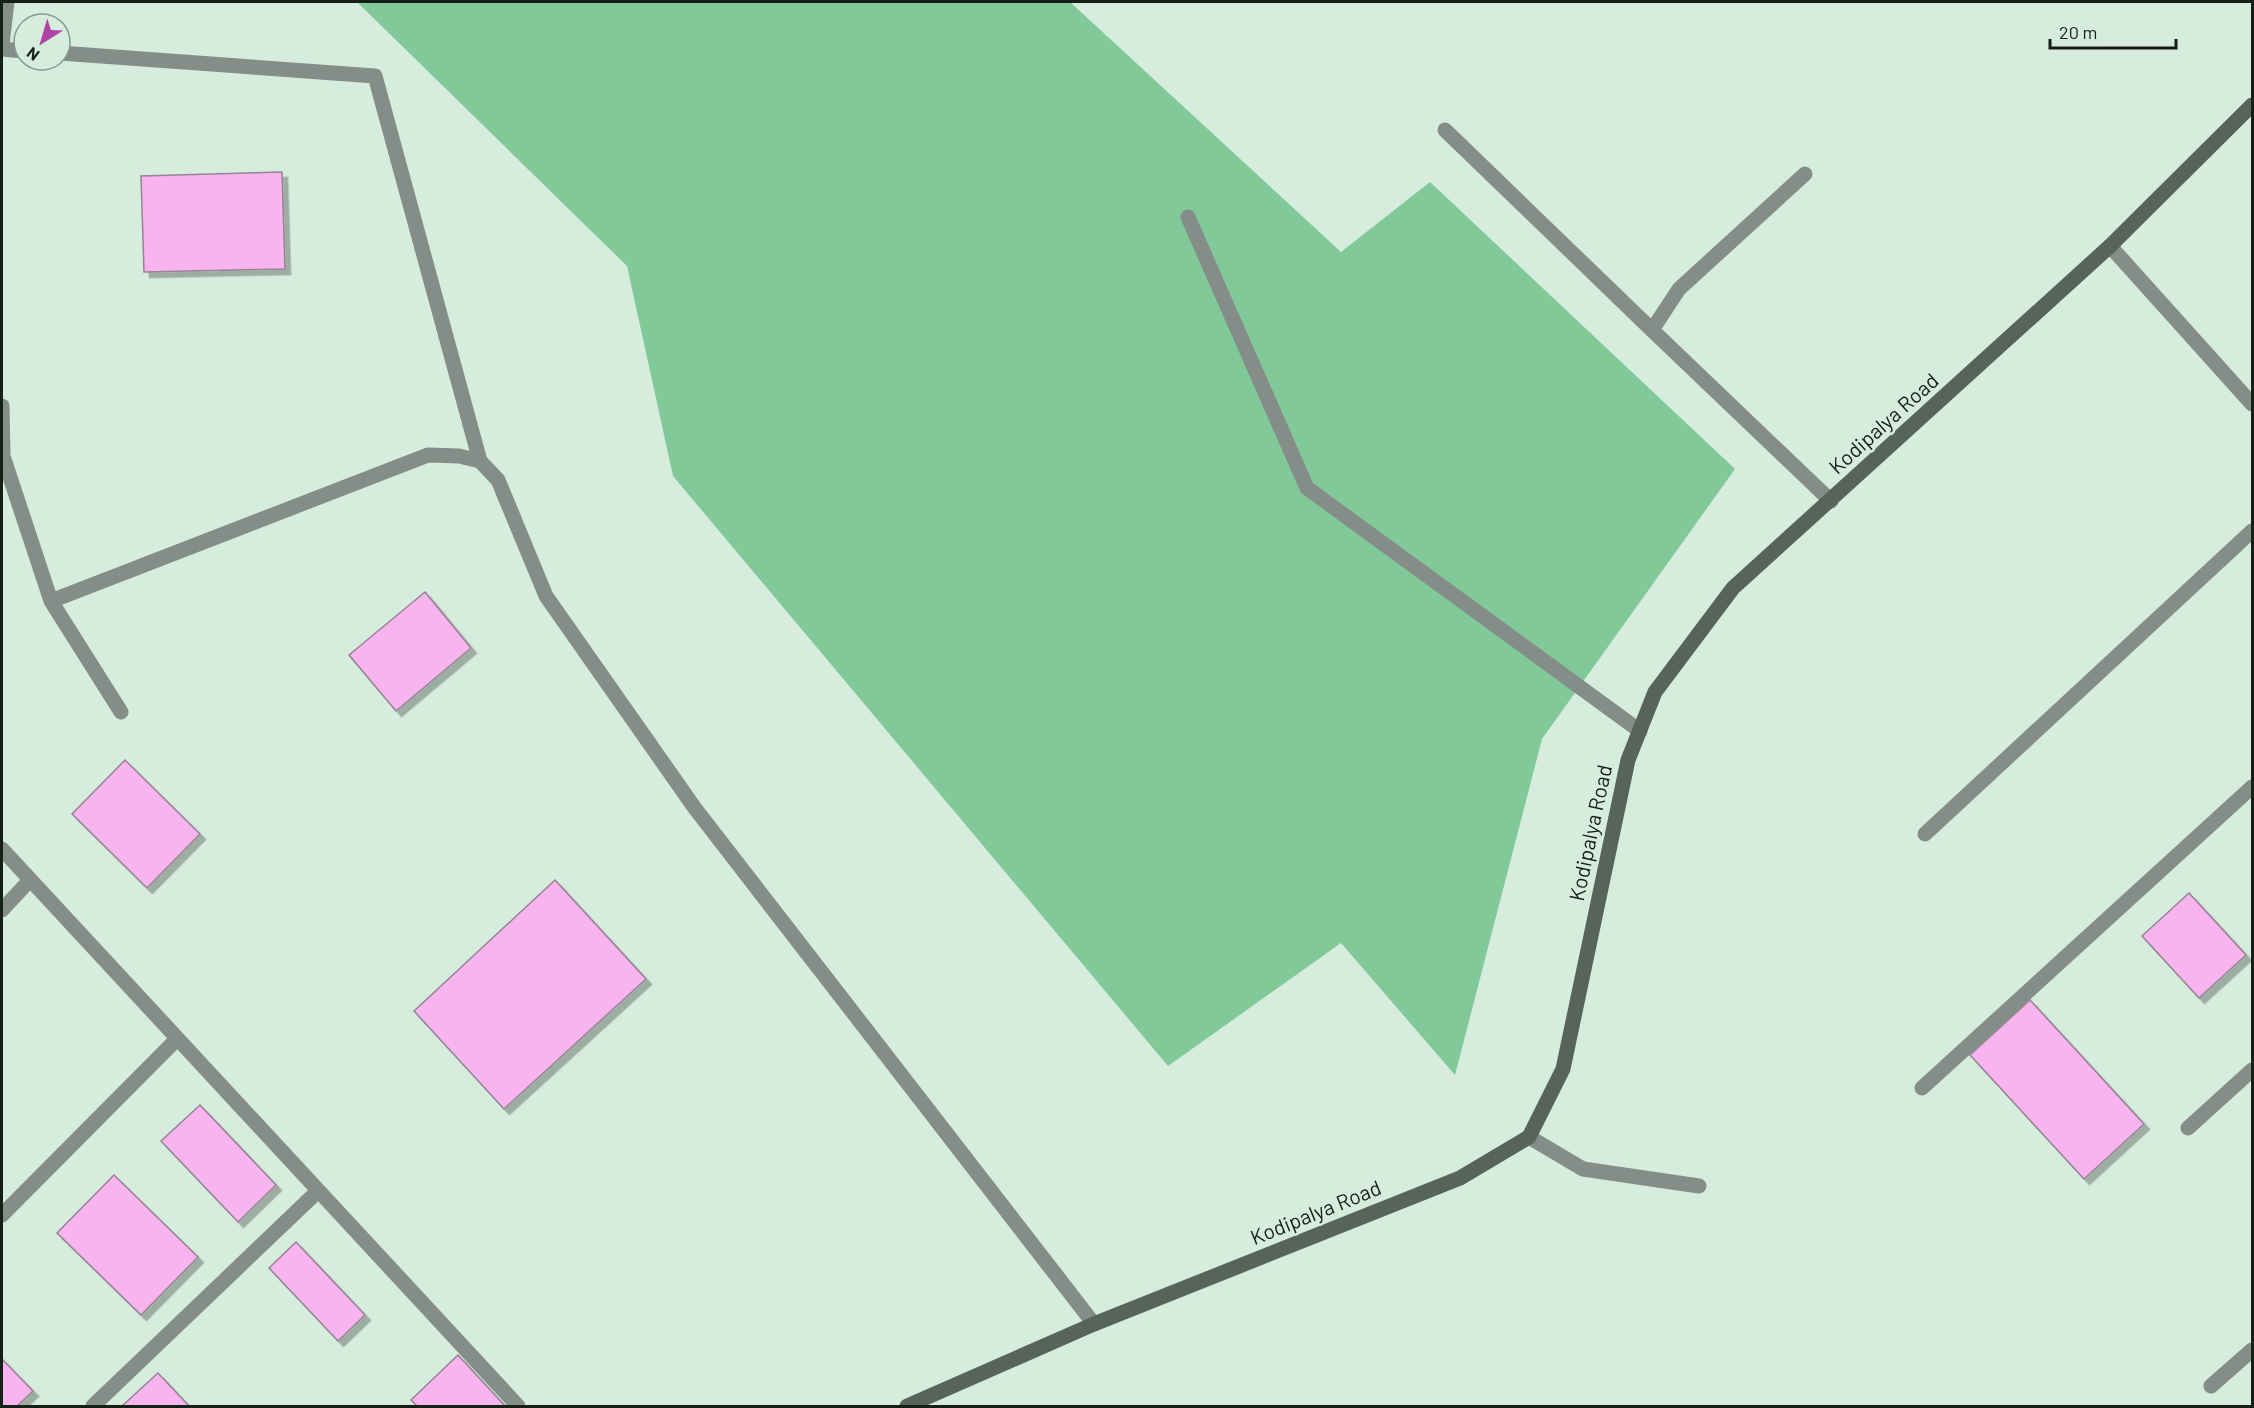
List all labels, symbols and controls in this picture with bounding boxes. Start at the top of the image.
north arrow [12,12,72,72]
scale bar [2050,12,2176,50]
text: 20 m [2059,21,2097,43]
text: N [23,44,43,65]
street label: Kodipalya Road [1823,367,1943,479]
street label: Kodipalya Road [1563,762,1616,903]
street label: Kodipalya Road [1246,1174,1384,1249]

